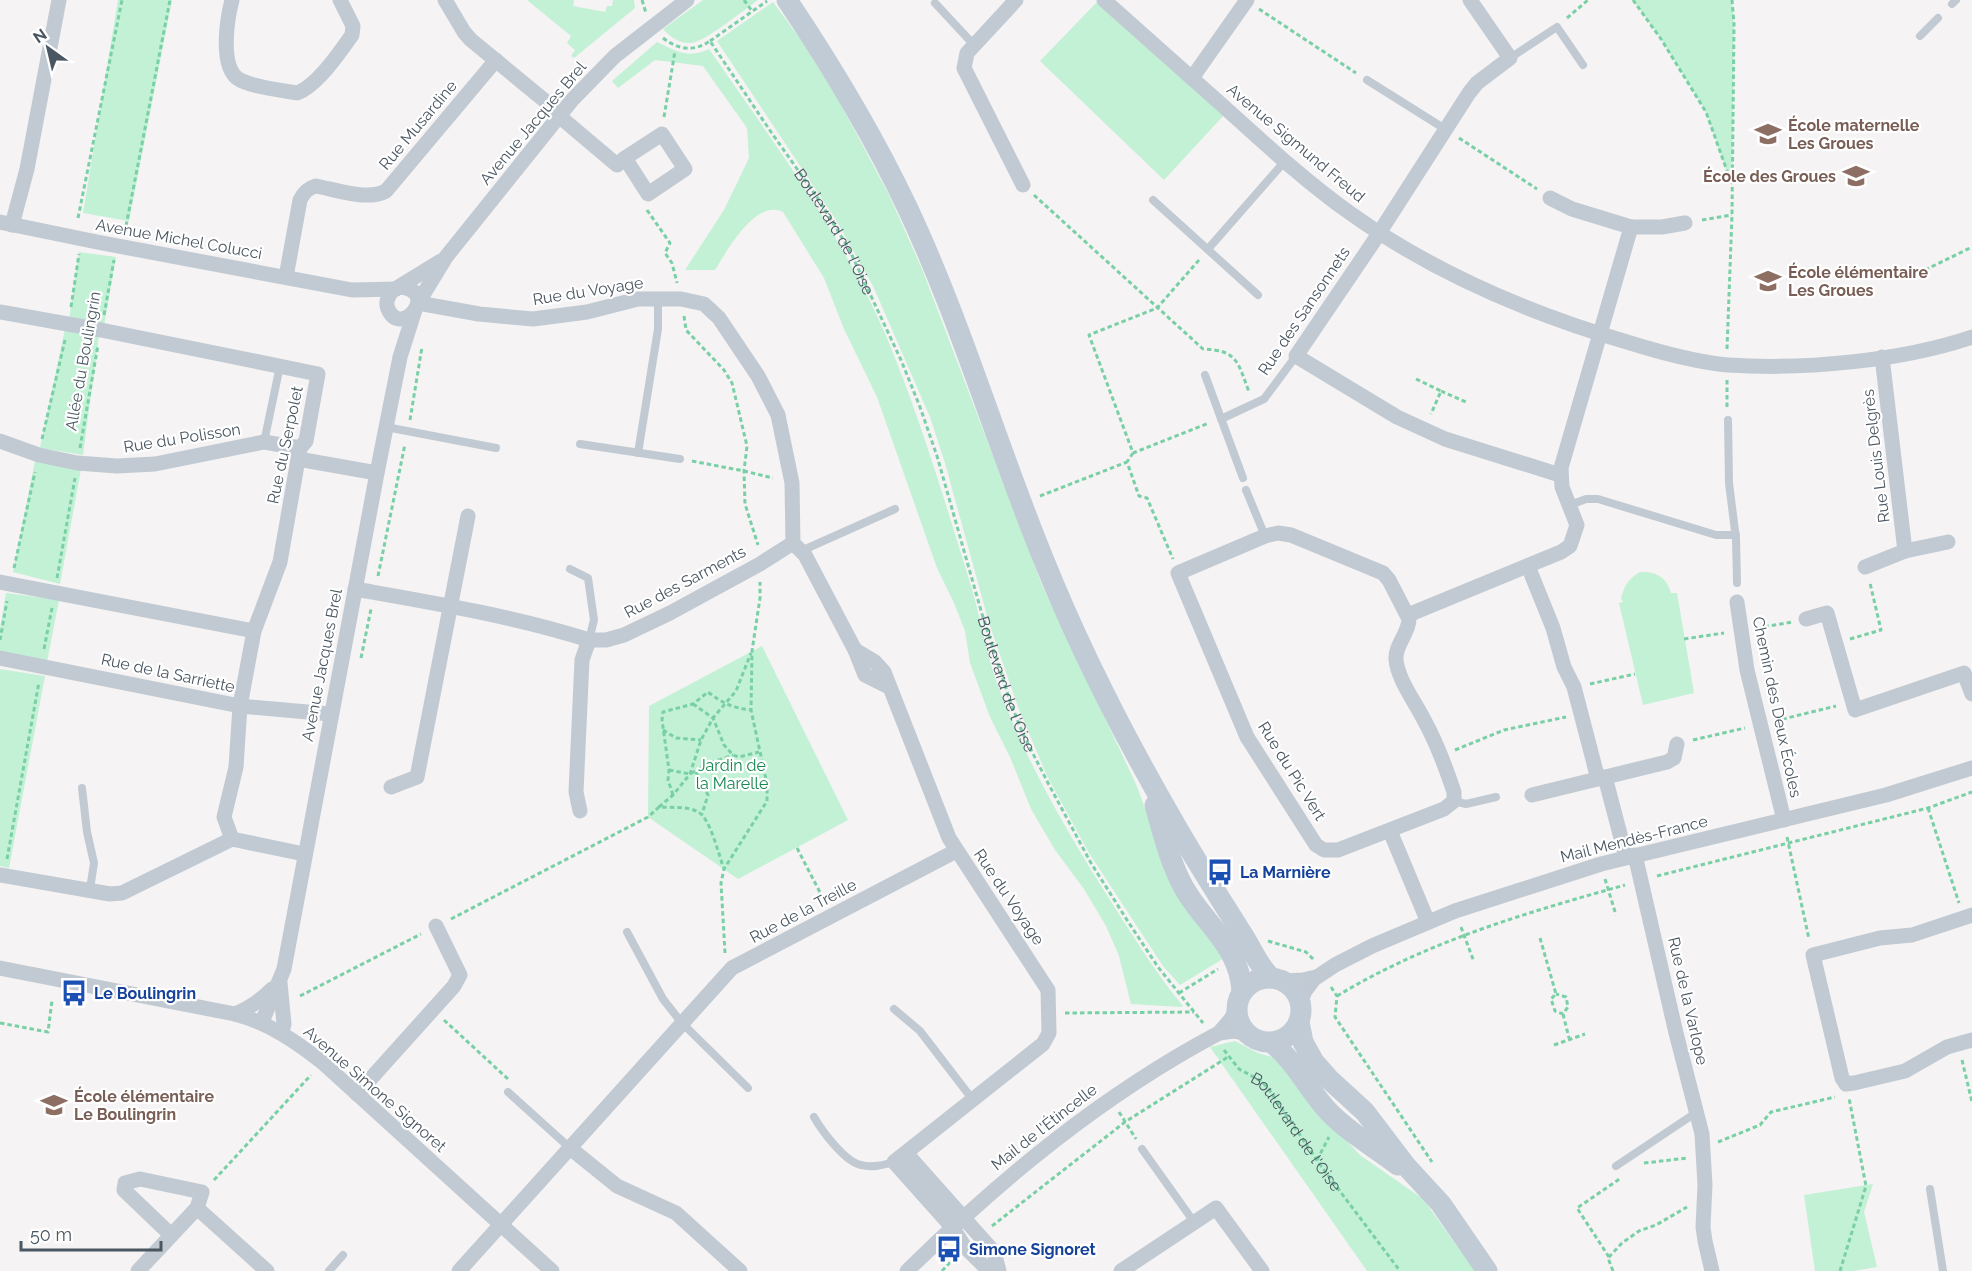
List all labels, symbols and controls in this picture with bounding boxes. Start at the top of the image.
north arrow [18,18,78,78]
text: N [30,25,50,47]
street label: Avenue Jacques Brel [476,57,591,189]
street label: Rue Musardine [375,76,461,174]
street label: Avenue Sigmund Freud [1223,80,1369,206]
place label: École maternelle Les Groues [1788,115,1920,153]
school or university icon: École maternelle Les Groues [1753,119,1783,149]
school or university icon: École des Groues [1841,161,1871,191]
street label: Boulevard de l'Oise [790,165,879,298]
place label: École des Groues [1703,166,1836,186]
street label: Avenue Michel Colucci [94,215,264,263]
street label: Rue des Sansonnets [1254,243,1354,379]
place label: École élémentaire Les Groues [1788,262,1928,300]
school or university icon: École élémentaire Les Groues [1753,266,1783,296]
street label: Rue du Voyage [531,273,645,309]
street label: Allée du Boulingrin [61,290,105,432]
street label: Rue du Serpolet [263,384,307,506]
street label: Rue Louis Delgrès [1858,388,1894,524]
street label: Rue du Polisson [122,419,242,457]
street label: Rue des Sarments [621,542,749,622]
street label: Avenue Jacques Brel [298,586,346,743]
street label: Boulevard de l'Oise [974,614,1040,755]
street label: Chemin des Deux Écoles [1749,615,1806,799]
street label: Rue de la Sarriette [99,650,237,696]
street label: Rue du Pic Vert [1254,718,1330,824]
park label: Jardin de la Marelle [696,756,768,793]
street label: Mail Mendès-France [1558,812,1710,866]
street label: Rue du Voyage [970,845,1048,949]
bus stop icon: La Marnière [1205,857,1235,887]
place label: La Marnière [1240,863,1331,882]
street label: Rue de la Treille [746,875,860,947]
street label: Rue de la Varlope [1664,935,1712,1067]
bus stop icon: Le Boulingrin [59,978,89,1008]
place label: Le Boulingrin [94,984,196,1003]
street label: Avenue Simone Signoret [300,1022,451,1156]
street label: Boulevard de l'Oise [1248,1068,1346,1195]
street label: Mail de l'Étincelle [987,1079,1101,1174]
place label: École élémentaire Le Boulingrin [74,1086,214,1124]
school or university icon: École élémentaire Le Boulingrin [39,1090,69,1120]
scale bar [21,1214,160,1252]
text: 50 m [30,1224,72,1245]
bus stop icon: Simone Signoret [934,1234,964,1264]
place label: Simone Signoret [969,1240,1096,1259]

